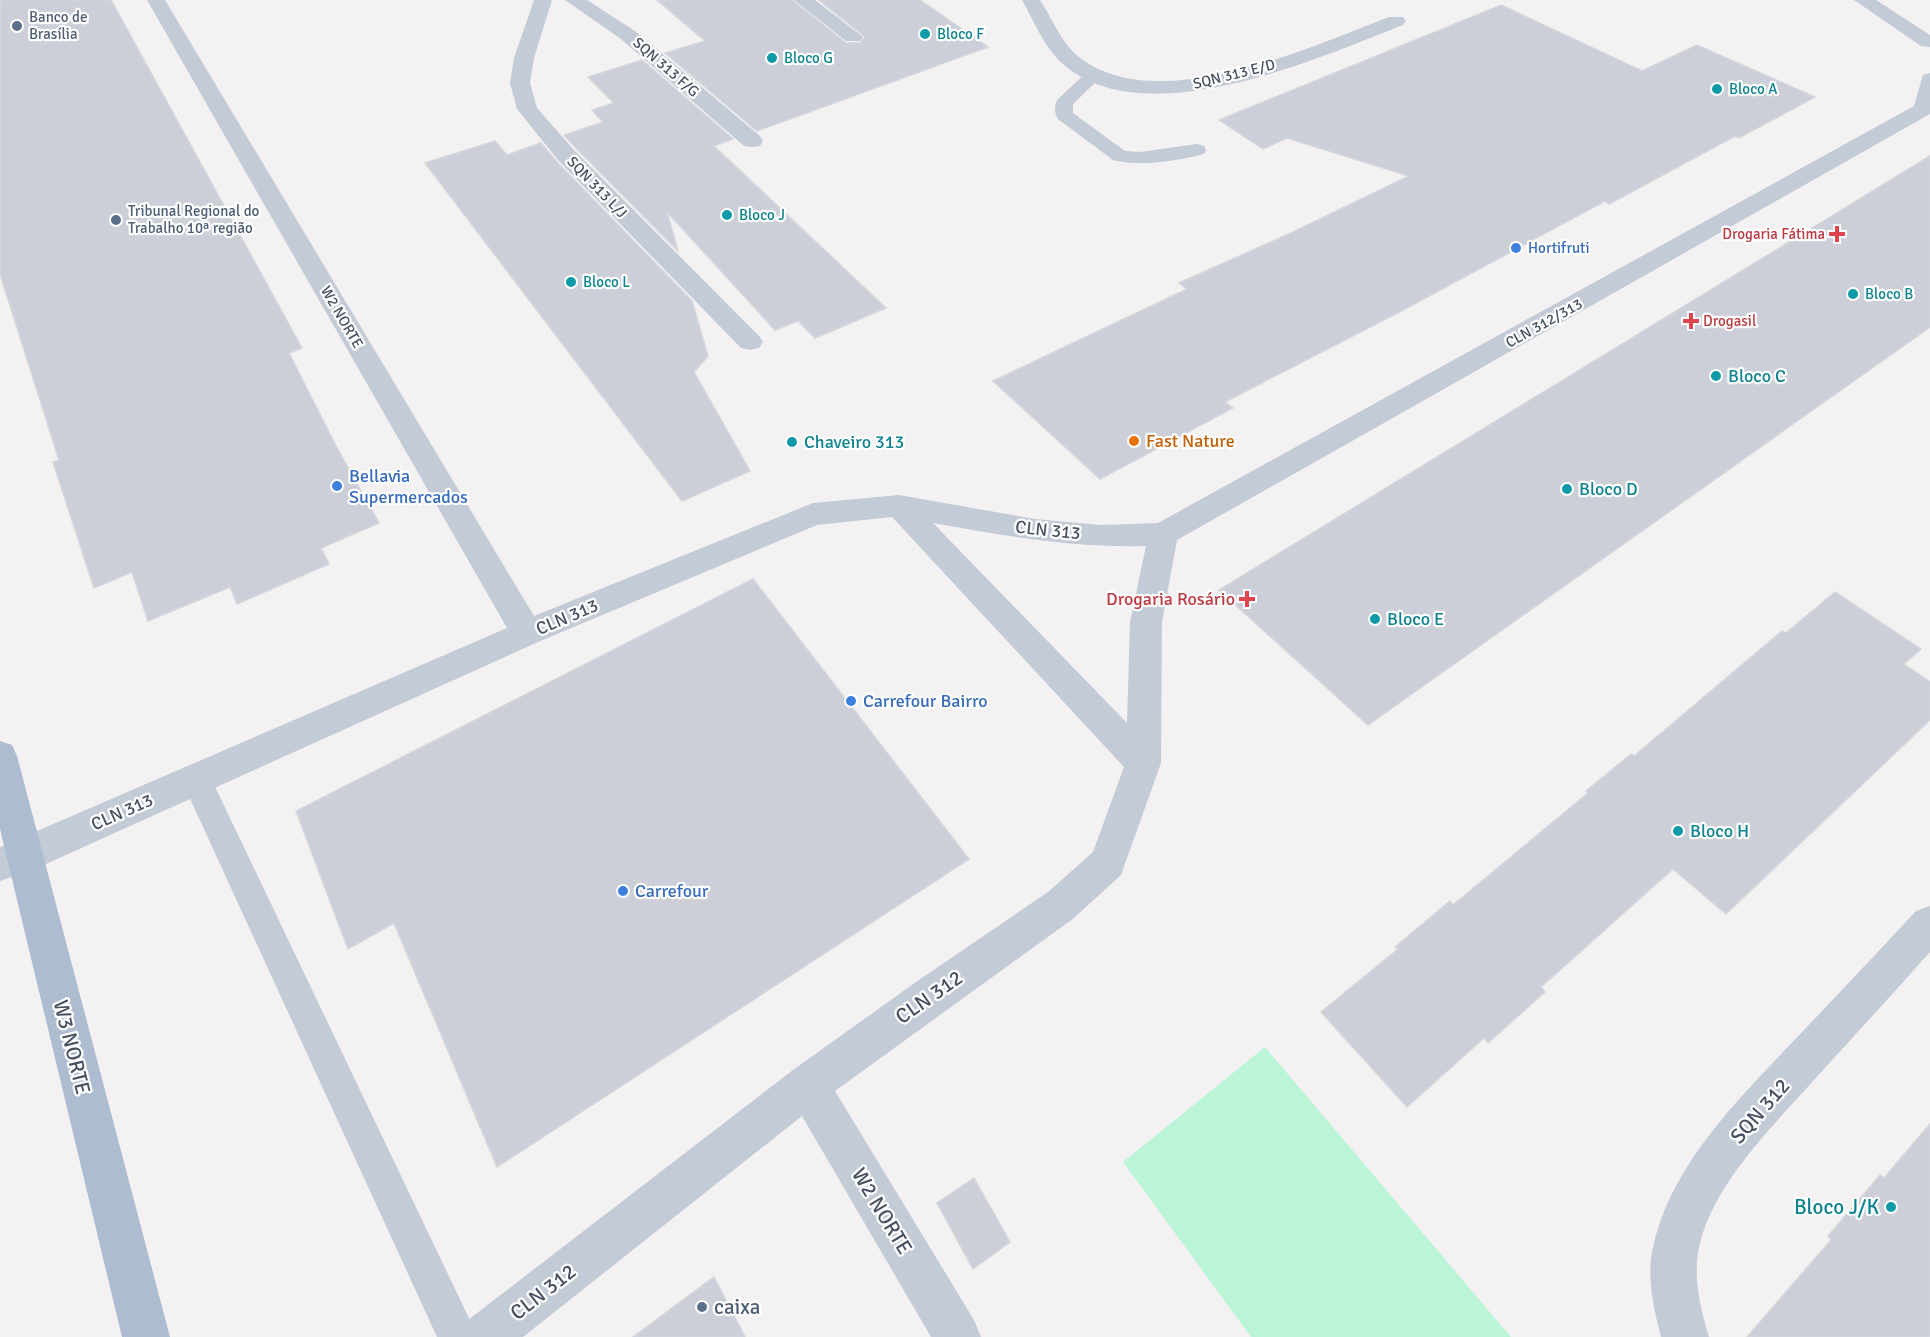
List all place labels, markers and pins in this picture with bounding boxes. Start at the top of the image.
place label: Banco de Brasília [29,8,87,43]
marker: Banco de Brasília [10,19,24,33]
place label: Bloco F [937,25,984,43]
marker: Bloco F [918,27,932,41]
place label: Bloco G [784,49,833,67]
marker: Bloco G [765,51,779,65]
place label: Bloco A [1729,80,1777,98]
marker: Bloco A [1710,82,1724,96]
place label: Tribunal Regional do Trabalho 10ª região [128,202,260,237]
place label: Bloco J [739,206,785,224]
marker: Bloco J [720,208,734,222]
marker: Tribunal Regional do Trabalho 10ª região [109,213,123,227]
place label: Drogaria Fátima [1722,225,1825,243]
marker: Drogaria Fátima [1830,227,1844,241]
place label: Hortifruti [1528,239,1590,257]
marker: Hortifruti [1509,241,1523,255]
place label: Bloco L [583,273,630,291]
marker: Bloco L [564,275,578,289]
place label: Bloco B [1865,285,1913,303]
marker: Bloco B [1846,287,1860,301]
place label: Drogasil [1703,312,1756,330]
marker: Drogasil [1684,314,1698,328]
place label: Bloco C [1728,365,1786,387]
marker: Bloco C [1709,369,1723,383]
place label: Fast Nature [1146,430,1235,452]
place label: Chaveiro 313 [804,431,904,453]
marker: Fast Nature [1127,434,1141,448]
marker: Chaveiro 313 [785,435,799,449]
place label: Bellavia Supermercados [349,465,468,508]
place label: Bloco D [1579,478,1638,500]
marker: Bellavia Supermercados [330,479,344,493]
marker: Bloco D [1560,482,1574,496]
place label: Drogaria Rosário [1106,588,1235,610]
marker: Drogaria Rosário [1240,592,1254,606]
place label: Bloco E [1387,608,1444,630]
marker: Bloco E [1368,612,1382,626]
place label: Carrefour Bairro [863,690,988,712]
marker: Carrefour Bairro [844,694,858,708]
place label: Bloco H [1690,820,1749,842]
marker: Bloco H [1671,824,1685,838]
place label: Carrefour [635,880,709,902]
marker: Carrefour [616,884,630,898]
place label: Bloco J/K [1794,1194,1879,1220]
marker: Bloco J/K [1884,1200,1898,1214]
place label: caixa [714,1294,760,1320]
marker: caixa [695,1300,709,1314]

